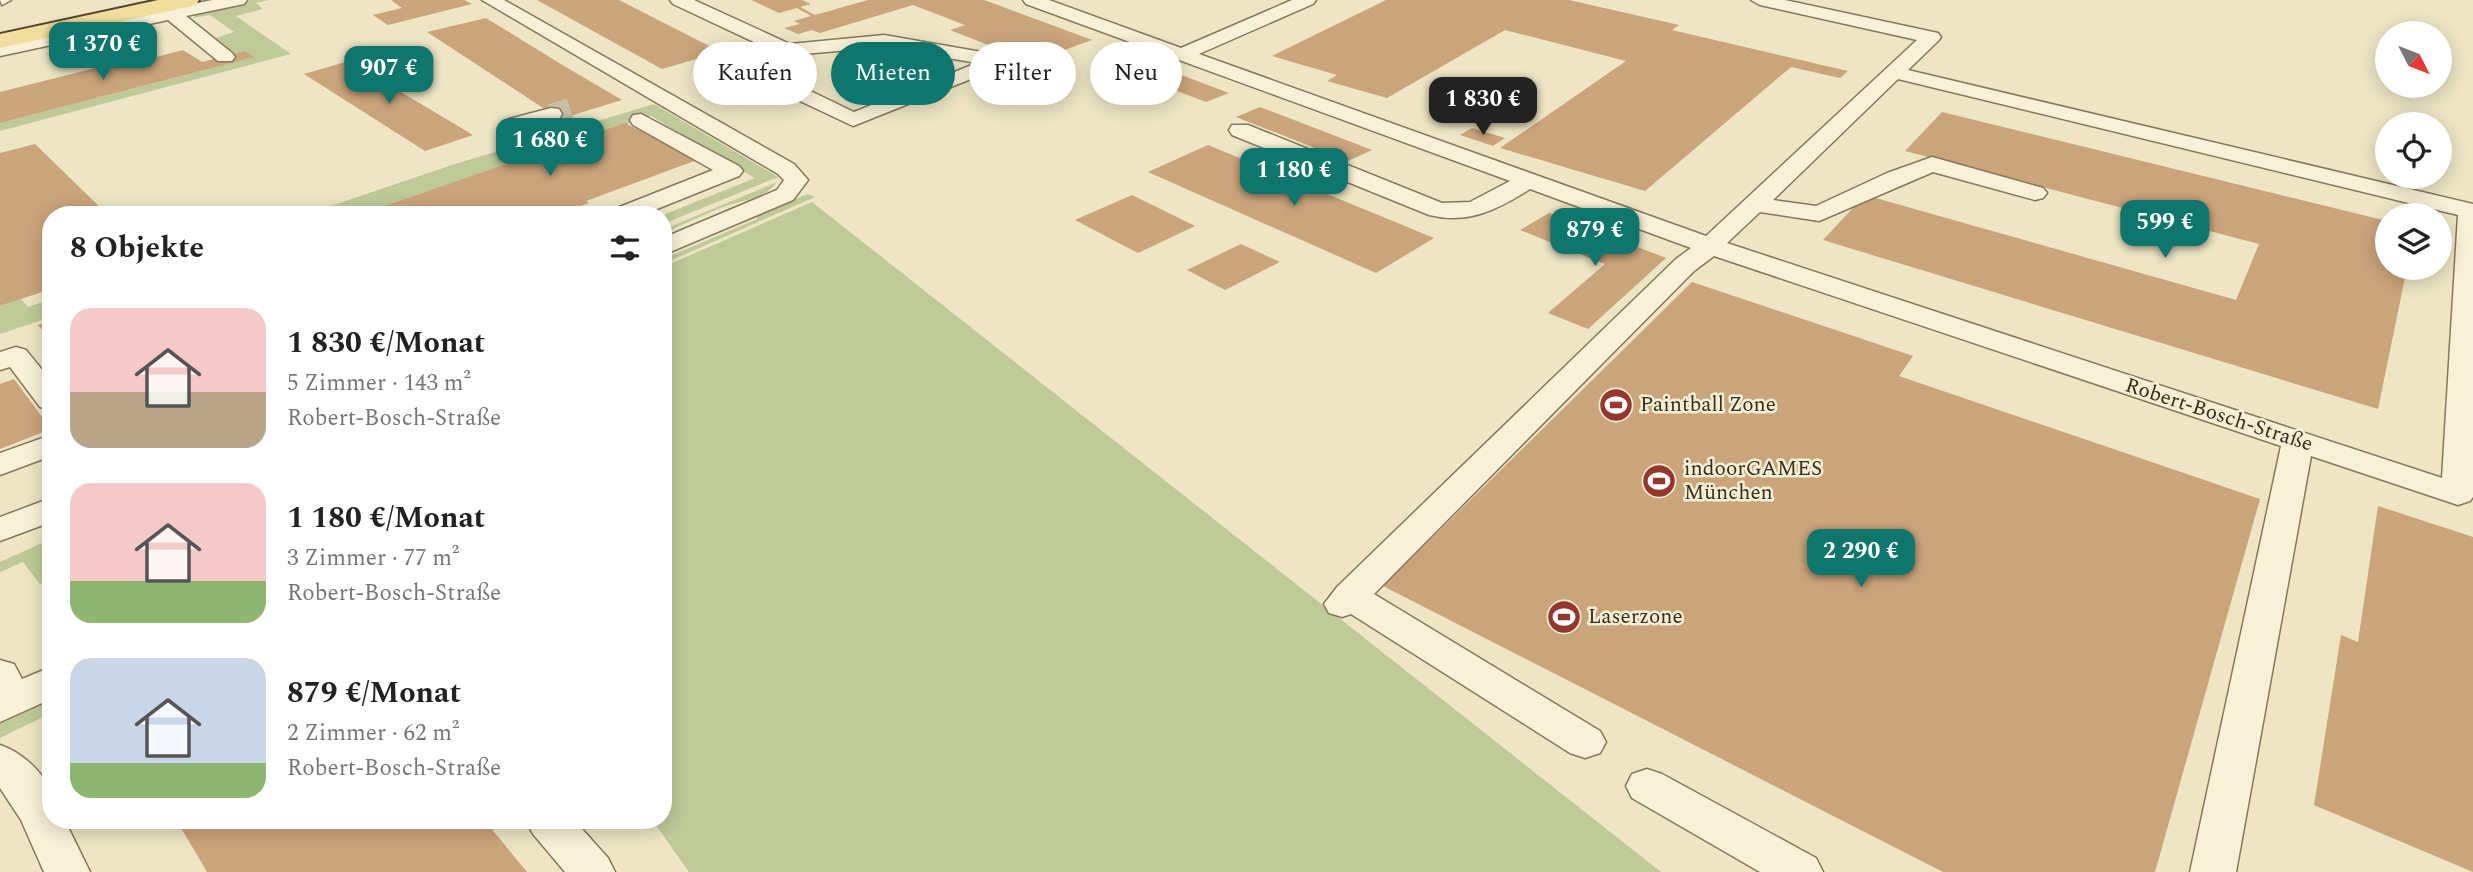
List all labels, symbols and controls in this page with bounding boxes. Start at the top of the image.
north arrow [2375,21,2452,98]
map controls [2375,21,2452,280]
pin: 1 370 € [38,22,168,82]
text: 1 370 € [65,27,141,62]
chip: Kaufen [693,42,817,105]
chip: Mieten [831,42,955,105]
chip: Filter [969,42,1076,105]
chip: Neu [1090,42,1182,105]
pin: 907 € [340,46,438,106]
text: 907 € [360,51,418,86]
pin: 1 830 € [1418,78,1548,137]
text: 1 830 € [1445,82,1521,117]
button: locate [2375,112,2452,189]
pin: 1 680 € [485,118,615,178]
text: 1 680 € [512,123,588,158]
pin: 1 180 € [1229,148,1359,208]
text: 1 180 € [1256,153,1332,188]
pin: 599 € [2116,201,2214,260]
button: layers [2375,203,2452,280]
text: 599 € [2136,205,2194,240]
pin: 879 € [1546,208,1644,268]
text: 879 € [1566,213,1624,248]
text: 8 Objekte [70,225,204,271]
icon: filters [606,229,644,267]
text: 1 830 €/Monat [287,320,485,366]
icon: home [126,336,210,420]
text: 5 Zimmer · 143 m² [287,366,471,401]
street label: Robert-Bosch-Straße [2121,370,2317,460]
sports icon: Paintball Zone [1597,386,1635,424]
place label: Paintball Zone [1640,389,1776,421]
text: Robert-Bosch-Straße [287,401,501,436]
place label: indoorGAMES München [1684,453,1822,509]
sports icon: indoorGAMES München [1640,462,1678,500]
text: 1 180 €/Monat [287,495,485,541]
icon: home [126,511,210,595]
pin: 2 290 € [1796,530,1926,589]
text: 2 290 € [1823,534,1899,569]
text: 3 Zimmer · 77 m² [287,541,459,576]
text: Robert-Bosch-Straße [287,576,501,611]
sports icon: Laserzone [1545,598,1583,636]
place label: Laserzone [1588,601,1683,633]
text: 879 €/Monat [287,670,461,716]
icon: home [126,686,210,770]
text: 2 Zimmer · 62 m² [287,716,459,751]
text: Robert-Bosch-Straße [287,751,501,786]

